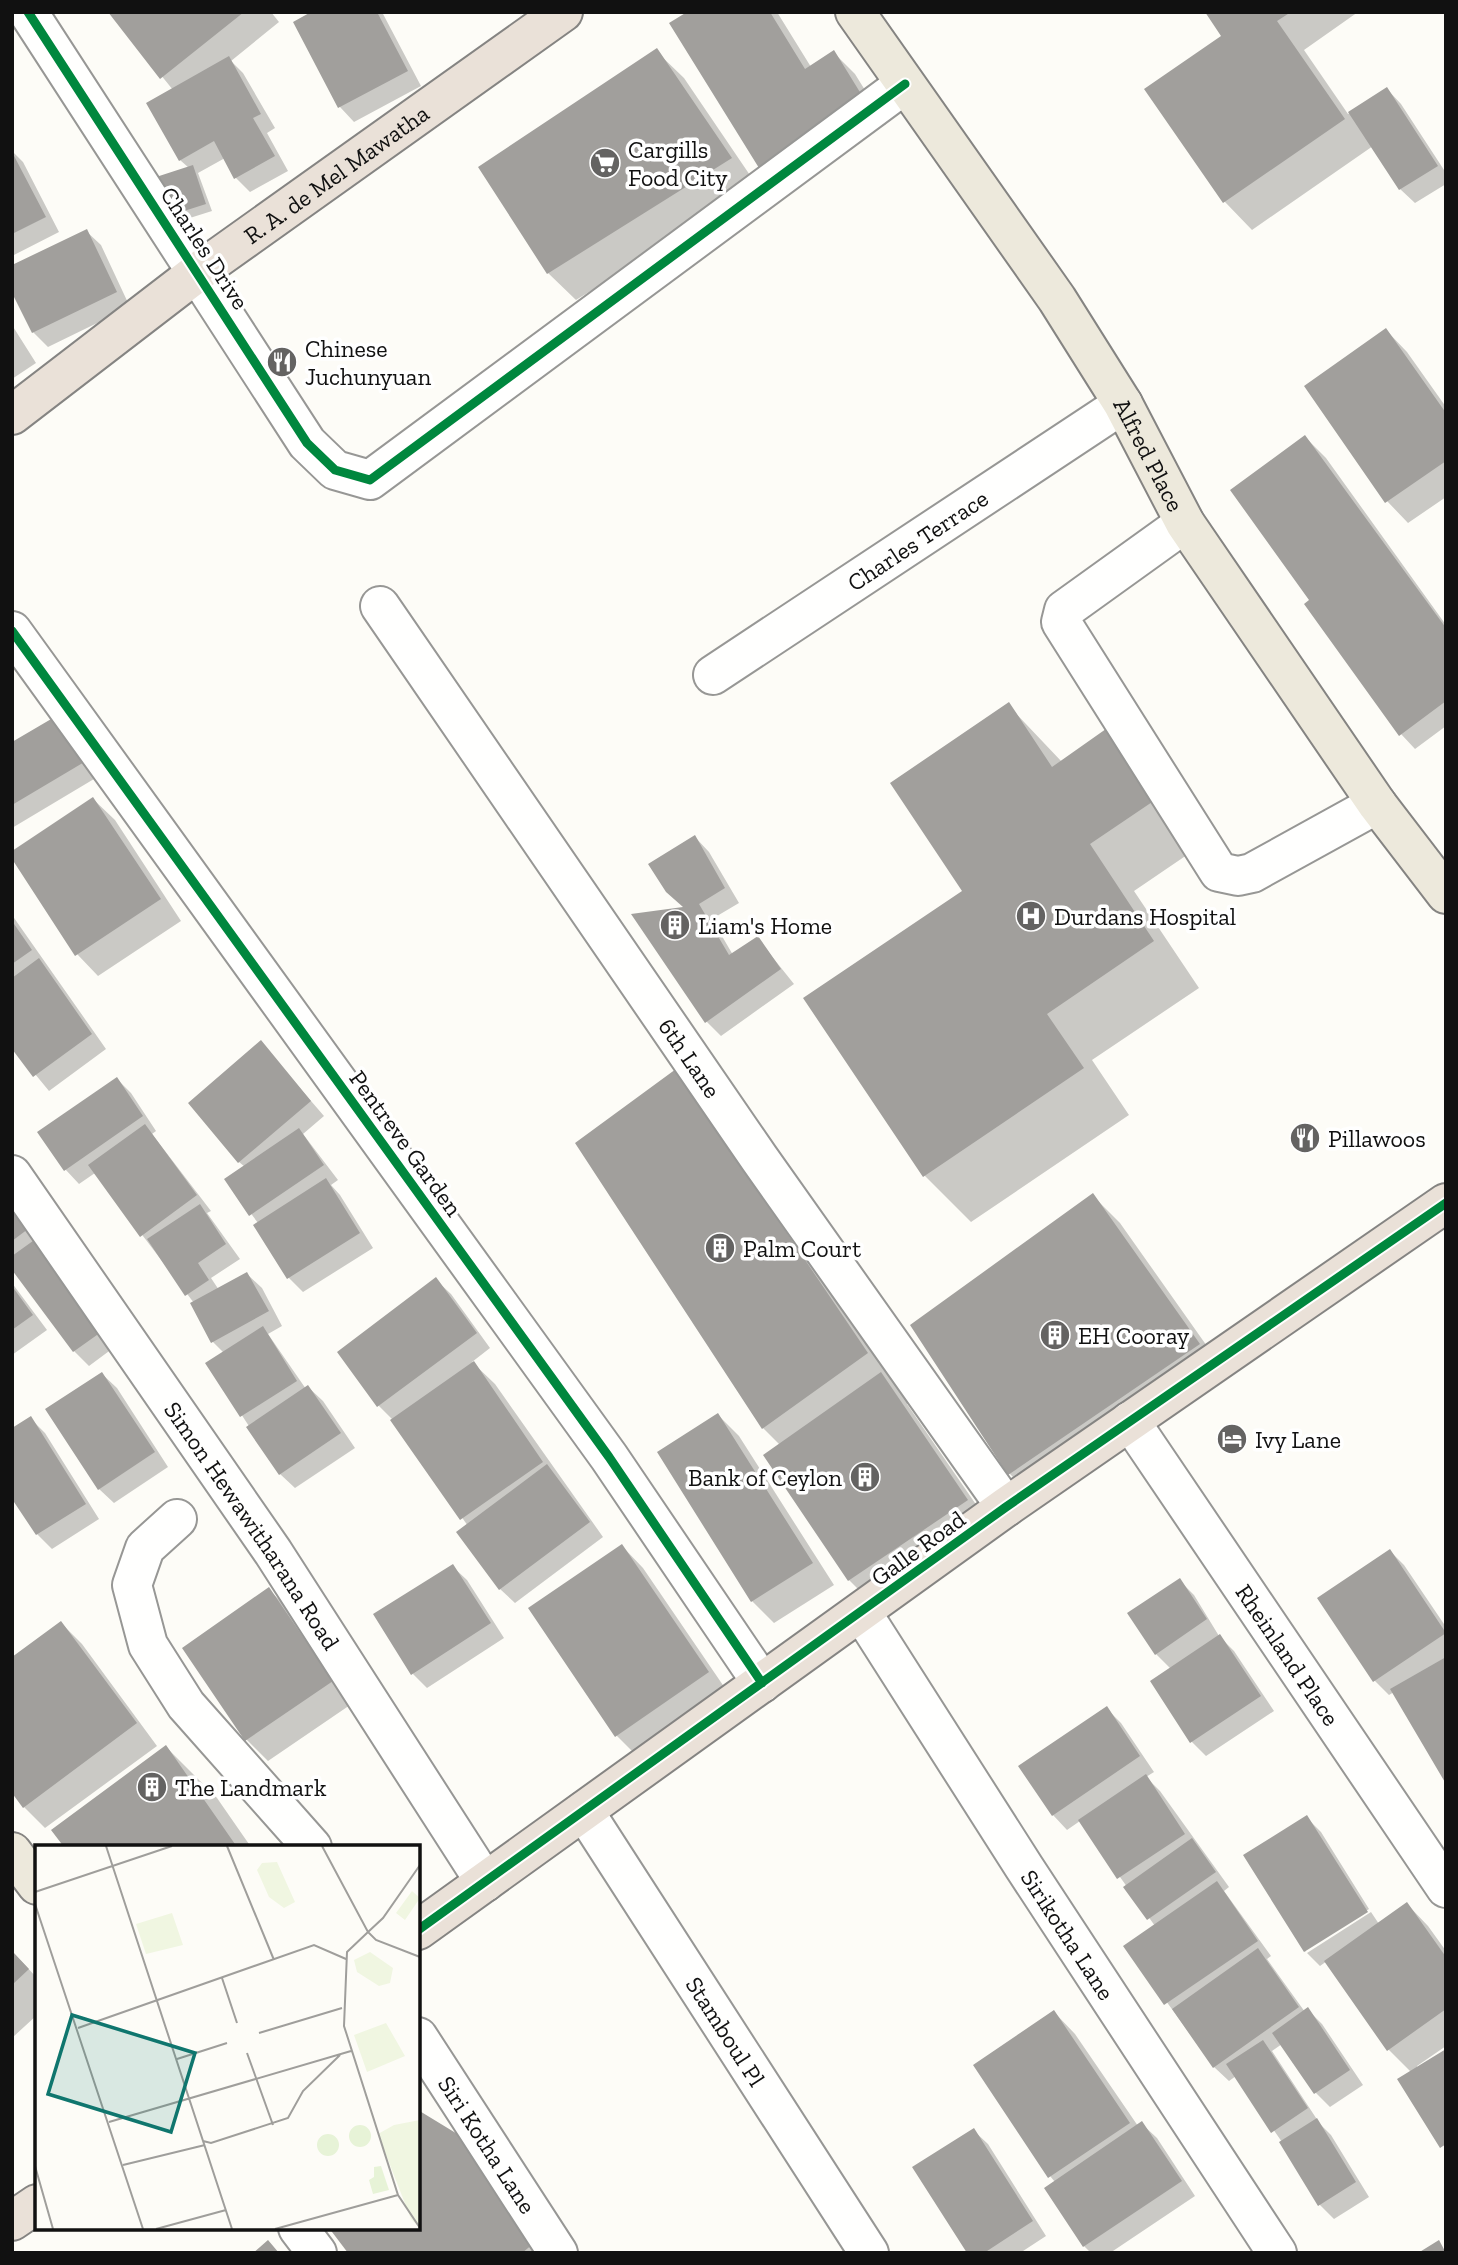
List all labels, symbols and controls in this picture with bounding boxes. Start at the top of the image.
street label: R. A. de Mel Mawatha [238,98,434,249]
place label: Cargills Food City [628,135,728,192]
supermarket icon: Cargills Food City [588,146,622,180]
street label: Charles Drive [155,181,255,315]
place label: Chinese Juchunyuan [305,334,431,391]
restaurant icon: Chinese Juchunyuan [265,345,299,379]
street label: Alfred Place [1108,393,1191,516]
street label: Charles Terrace [842,483,993,597]
hospital icon: Durdans Hospital [1014,899,1048,933]
place label: Durdans Hospital [1054,902,1236,931]
building icon: Liam's Home [658,908,692,942]
place label: Liam's Home [698,911,832,940]
street label: 6th Lane [653,1012,728,1103]
street label: Pentreve Garden [343,1064,469,1222]
restaurant icon: Pillawoos [1288,1121,1322,1155]
place label: Pillawoos [1328,1124,1426,1153]
building icon: Palm Court [703,1231,737,1265]
place label: Palm Court [743,1234,861,1263]
building icon: EH Cooray [1038,1318,1072,1352]
place label: EH Cooray [1078,1321,1190,1350]
street label: Simon Hewawitharana Road [159,1396,346,1655]
hotel icon: Ivy Lane [1215,1422,1249,1456]
place label: Ivy Lane [1255,1425,1341,1454]
building icon: Bank of Ceylon [848,1460,882,1494]
place label: Bank of Ceylon [688,1463,842,1492]
street label: Galle Road [865,1504,971,1592]
street label: Rheinland Place [1230,1578,1346,1731]
building icon: The Landmark [135,1770,169,1804]
place label: The Landmark [175,1773,327,1802]
inset map [35,1845,420,2230]
street label: Sirikotha Lane [1015,1864,1121,2005]
street label: Stamboul Pl [680,1971,772,2091]
street label: Siri Kotha Lane [432,2070,543,2219]

